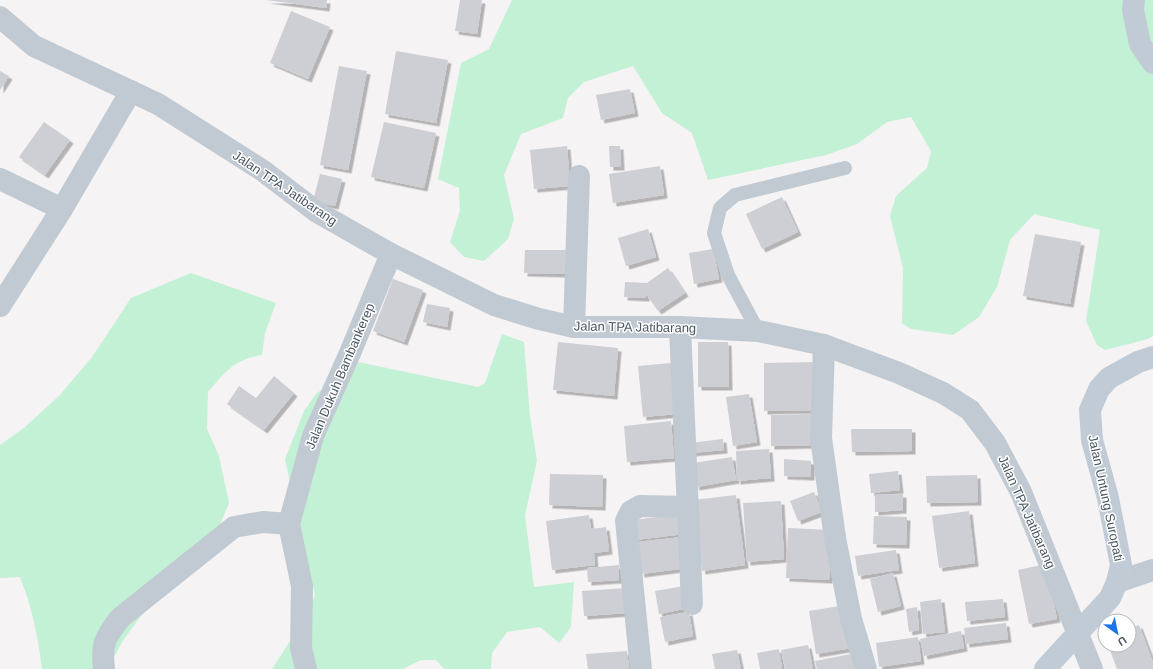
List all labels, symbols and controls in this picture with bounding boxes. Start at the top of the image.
street label: Jalan TPA Jatibarang [230,148,340,228]
street label: Jalan Dukuh Bambankerep [302,301,378,451]
street label: Jalan TPA Jatibarang [574,318,696,336]
street label: Jalan Untung Suropati [1085,434,1127,563]
street label: Jalan TPA Jatibarang [995,453,1059,571]
north arrow [1097,613,1137,653]
text: U [1116,634,1129,649]

